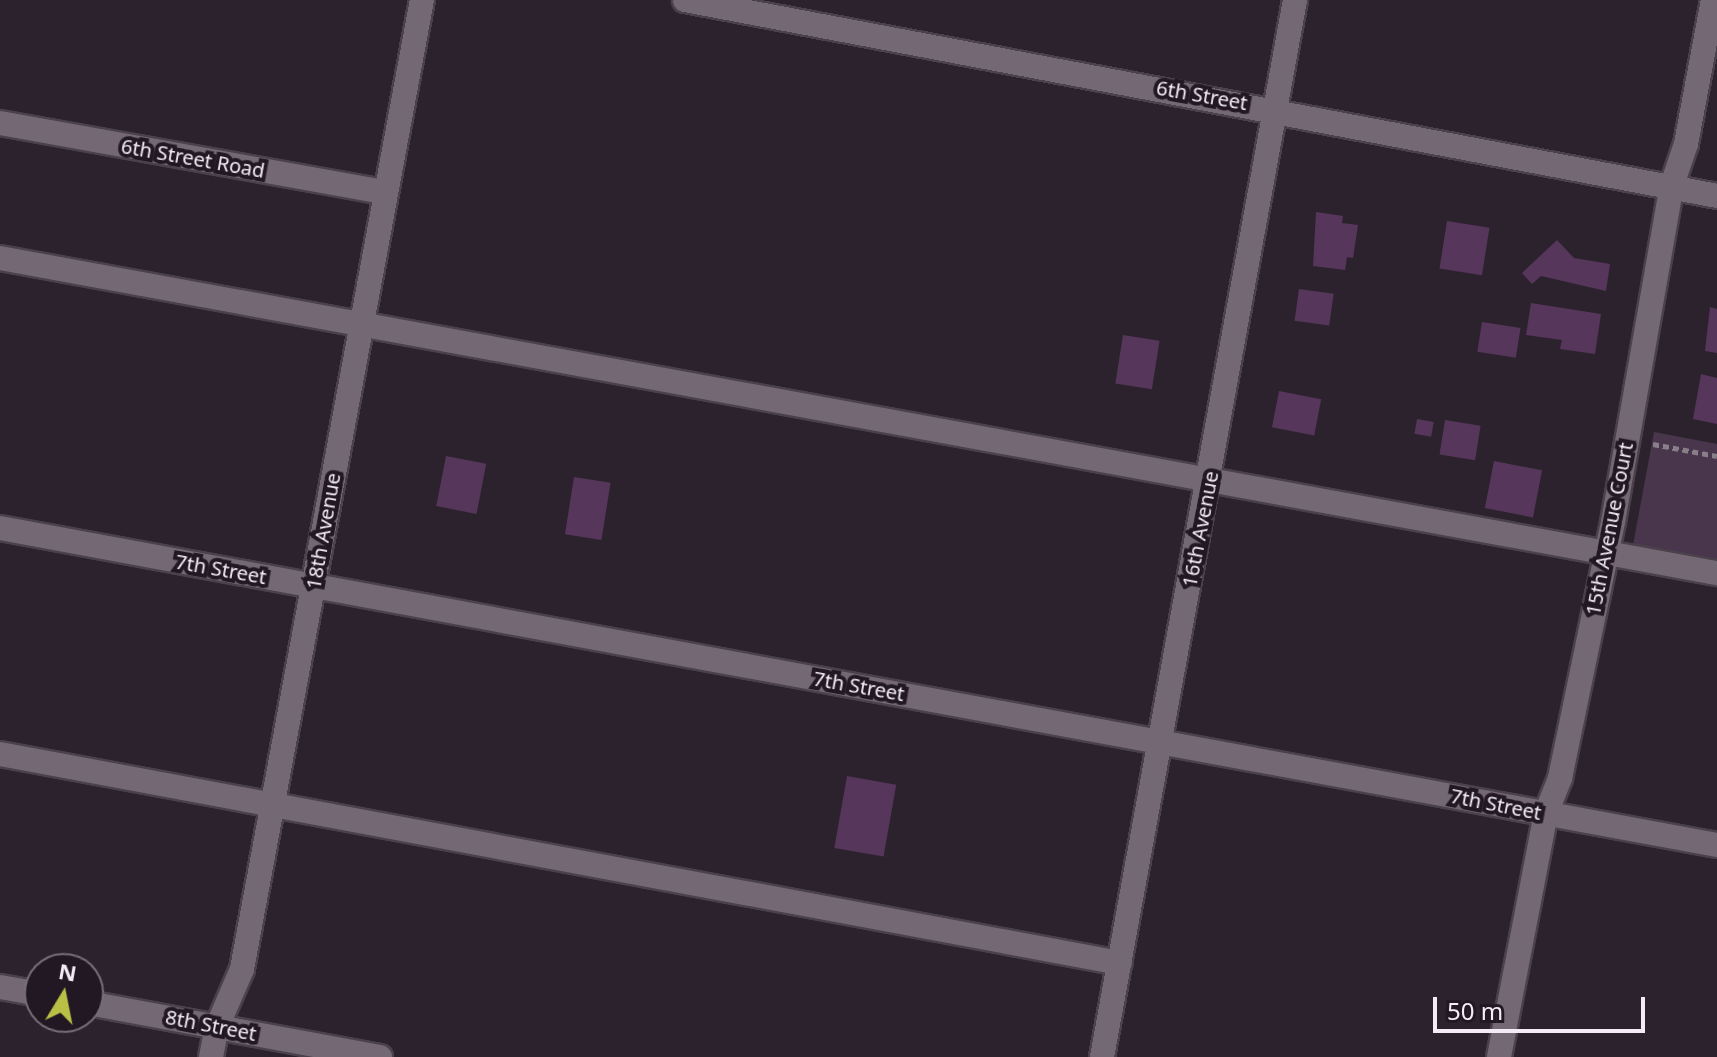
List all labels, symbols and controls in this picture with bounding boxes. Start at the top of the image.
street label: 6th Street [1155,75,1249,115]
street label: 6th Street Road [119,134,267,182]
street label: 15th Avenue Court [1580,440,1638,618]
street label: 16th Avenue [1177,469,1223,589]
street label: 18th Avenue [301,471,345,591]
street label: 7th Street [174,549,268,589]
street label: 7th Street [812,666,906,706]
street label: 7th Street [1449,783,1543,825]
north arrow [24,953,104,1033]
text: N [56,955,79,988]
scale bar [1437,981,1649,1031]
text: 50 m [1447,994,1503,1027]
street label: 8th Street [164,1004,258,1046]

